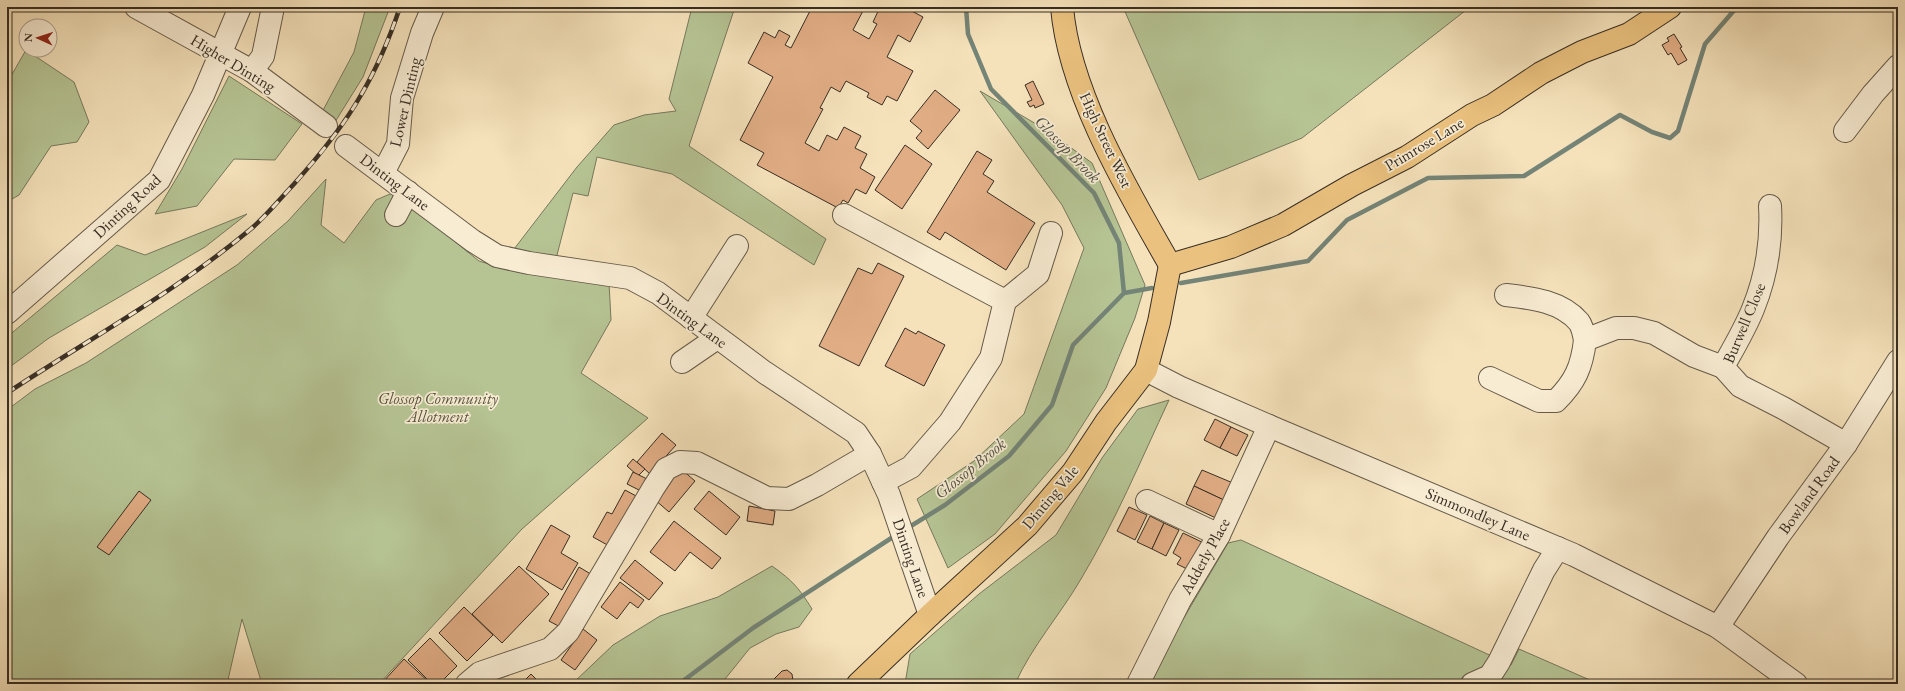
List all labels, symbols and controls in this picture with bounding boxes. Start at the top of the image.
north arrow [18,18,58,58]
street label: Higher Dinting [187,29,280,97]
text: N [21,33,35,42]
street label: Lower Dinting [385,54,426,149]
street label: High Street West [1075,89,1137,191]
water label: Glossop Brook [1030,110,1106,188]
street label: Primrose Lane [1381,112,1467,176]
street label: Dinting Lane [356,149,434,215]
street label: Dinting Road [89,169,166,243]
street label: Burwell Close [1718,280,1770,366]
street label: Dinting Lane [652,287,732,353]
park label: Glossop Community Allotment [378,388,499,427]
water label: Glossop Brook [930,432,1011,504]
street label: Bowland Road [1774,451,1845,538]
street label: Dinting Vale [1017,461,1083,533]
street label: Simmondley Lane [1423,483,1533,545]
street label: Adderly Place [1175,514,1235,599]
street label: Dinting Lane [888,516,934,600]

